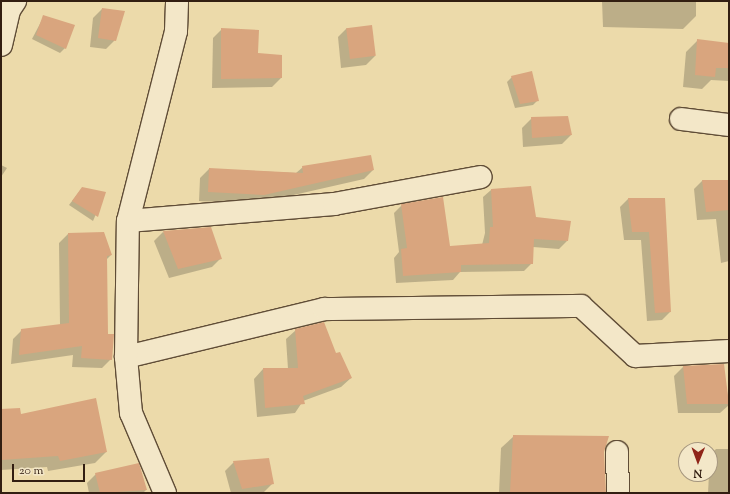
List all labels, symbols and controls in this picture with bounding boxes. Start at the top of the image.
north arrow [678,442,718,482]
scale bar [14,456,87,482]
text: 20 m [19,462,43,480]
text: N [693,465,702,481]

